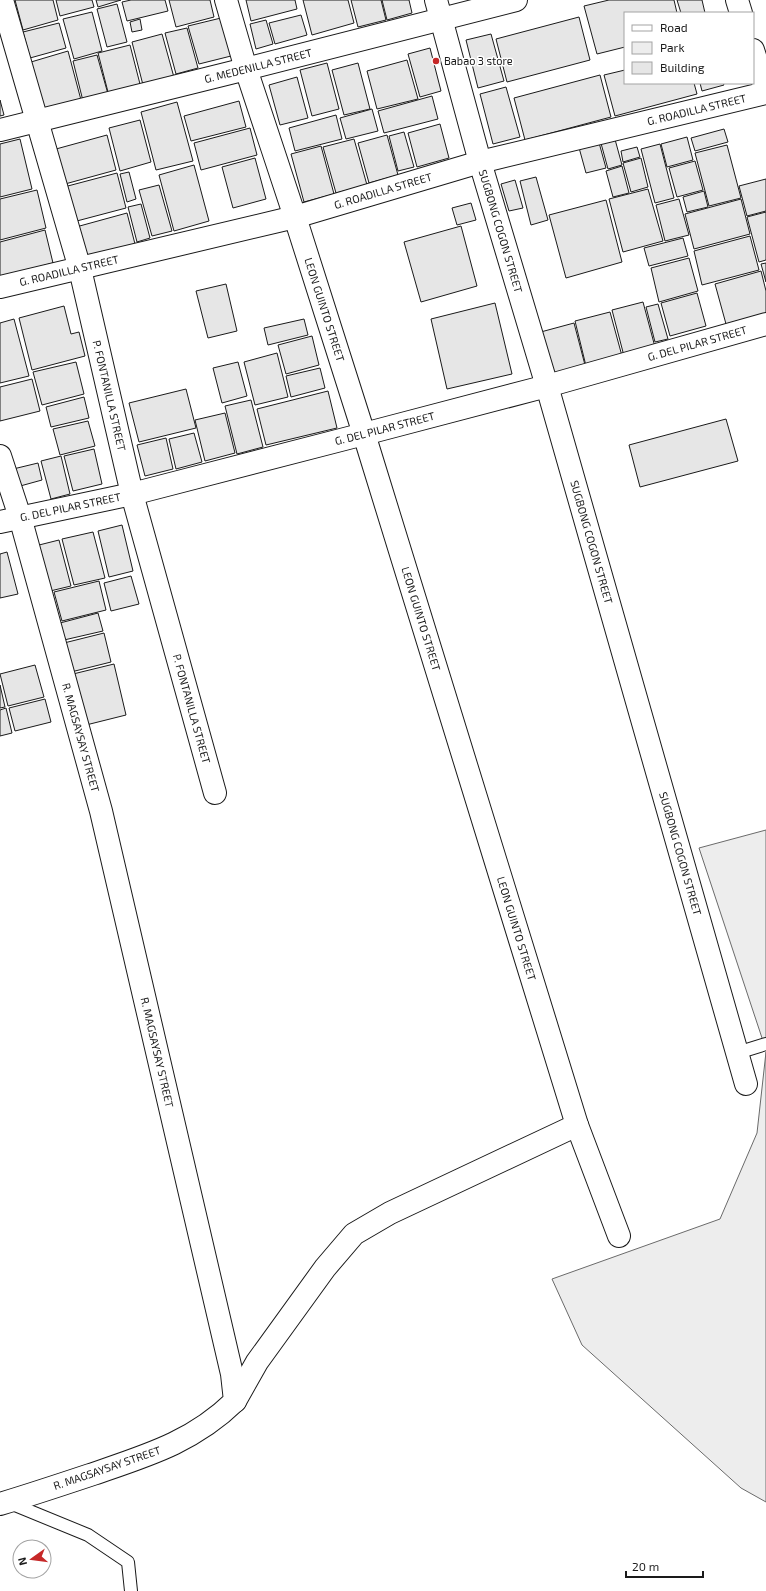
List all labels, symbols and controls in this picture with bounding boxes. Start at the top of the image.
legend [624,12,754,84]
text: Road [660,20,688,34]
text: Park [660,40,685,54]
street label: G. MEDENILLA STREET [203,45,314,85]
place label: Babao 3 store [444,54,513,67]
marker: Babao 3 store [431,56,441,66]
text: Building [660,60,705,74]
street label: G. ROADILLA STREET [646,91,748,127]
street label: SUGBONG COGON STREET [477,168,526,295]
street label: G. ROADILLA STREET [332,169,434,211]
street label: G. ROADILLA STREET [18,252,120,288]
street label: LEON GUINTO STREET [302,256,348,364]
street label: G. DEL PILAR STREET [646,323,749,363]
street label: P. FONTANILLA STREET [91,339,129,453]
street label: G. DEL PILAR STREET [333,409,436,447]
street label: SUGBONG COGON STREET [568,479,616,606]
street label: G. DEL PILAR STREET [19,489,122,524]
street label: LEON GUINTO STREET [399,565,444,673]
street label: P. FONTANILLA STREET [171,652,214,766]
street label: R. MAGSAYSAY STREET [60,681,103,794]
street label: SUGBONG COGON STREET [657,790,705,917]
street label: LEON GUINTO STREET [495,875,539,983]
street label: R. MAGSAYSAY STREET [139,996,177,1109]
street label: R. MAGSAYSAY STREET [51,1443,163,1492]
north arrow [12,1539,52,1579]
scale bar [626,1553,703,1579]
text: N [15,1556,29,1567]
text: 20 m [632,1559,659,1573]

